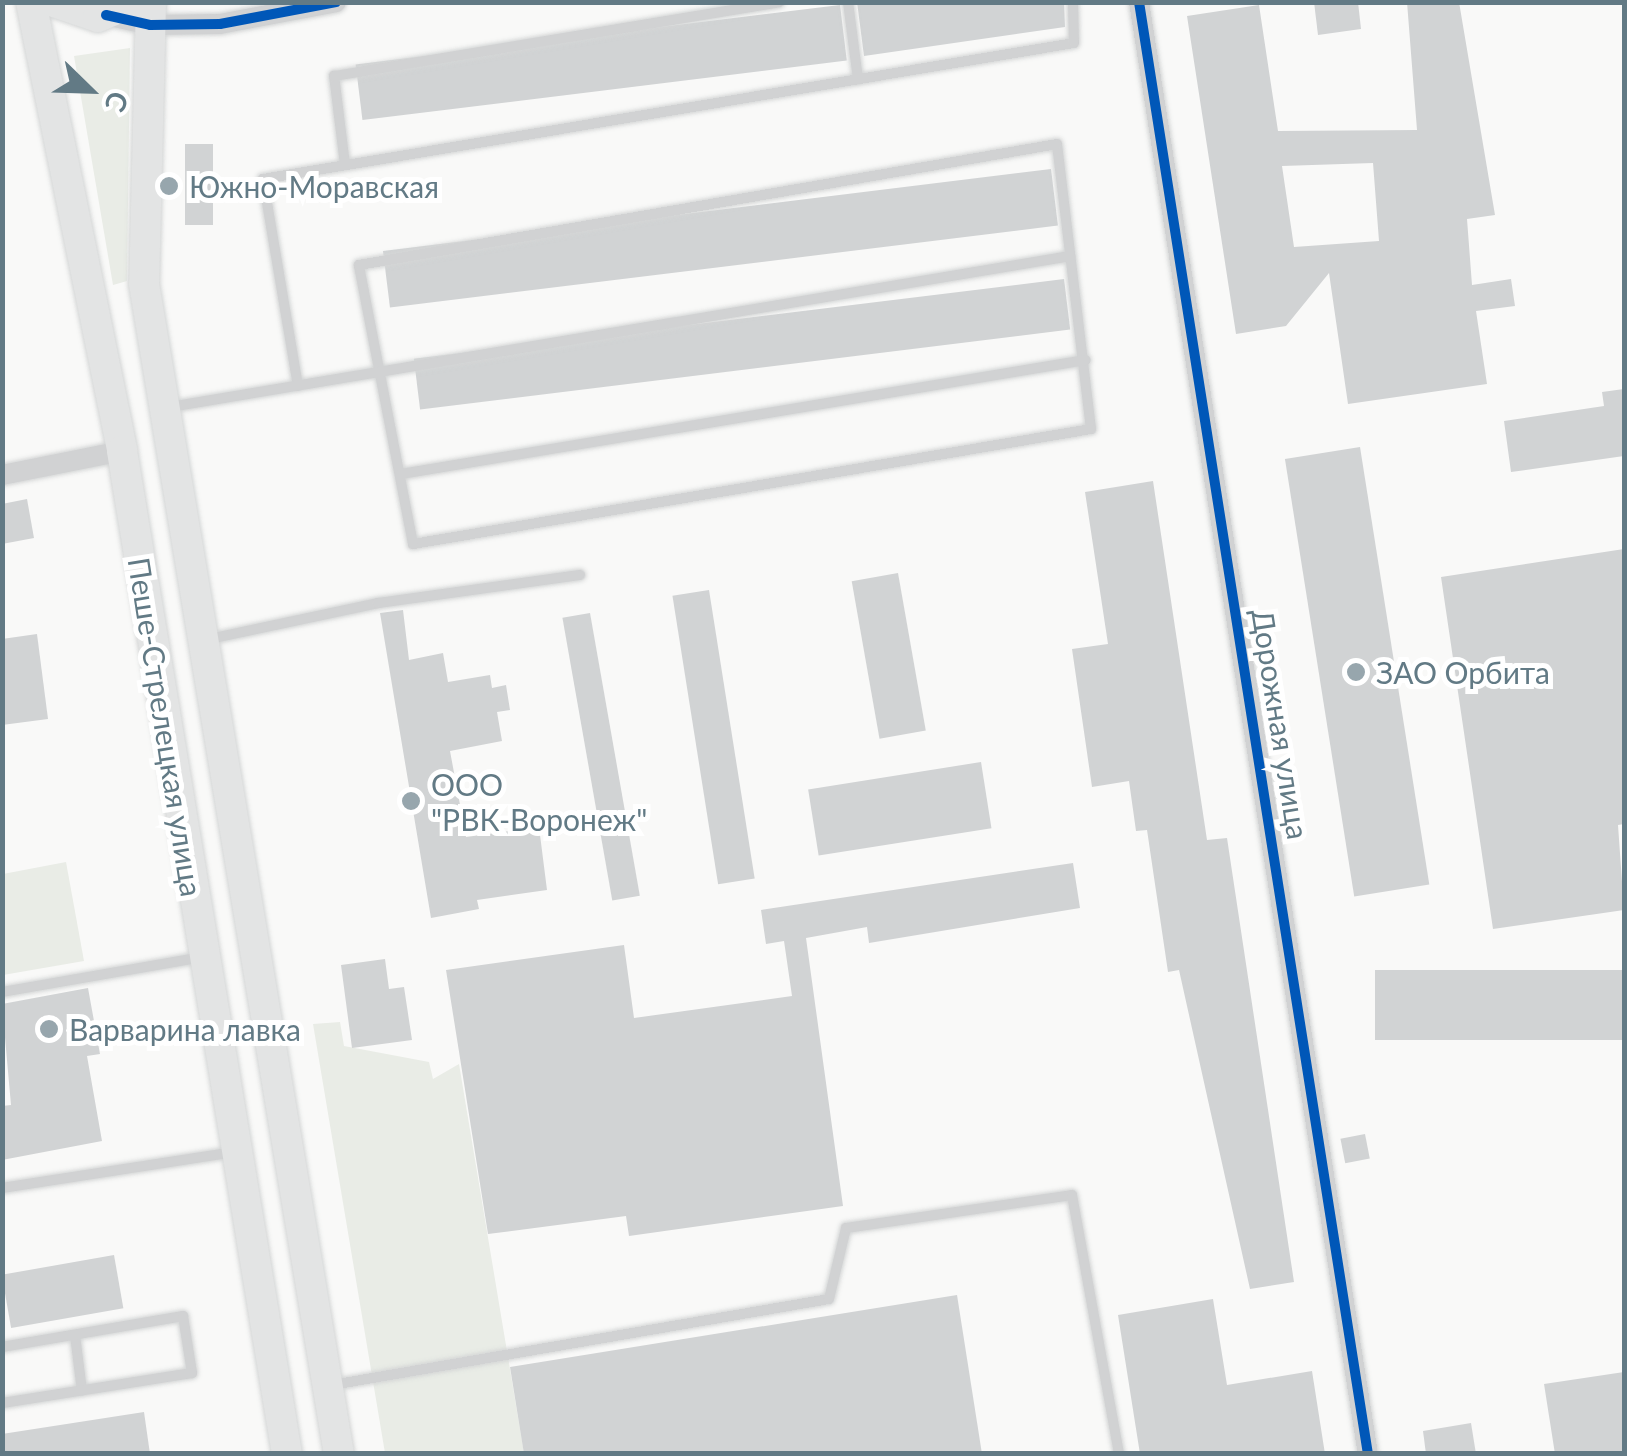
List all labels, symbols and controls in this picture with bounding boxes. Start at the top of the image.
north arrow [40,40,140,140]
text: С [98,87,137,117]
place label: Южно-Моравская [189,168,439,204]
marker: Южно-Моравская [158,175,180,197]
street label: Пеше-Стрелецкая улица [121,555,211,899]
street label: Дорожная улица [1245,606,1317,842]
place label: ЗАО Орбита [1376,654,1550,690]
marker: ЗАО Орбита [1345,661,1367,683]
place label: ООО "РВК-Воронеж" [431,766,647,836]
marker: ООО "РВК-Воронеж" [400,790,422,812]
place label: Варварина лавка [69,1011,301,1047]
marker: Варварина лавка [38,1018,60,1040]

